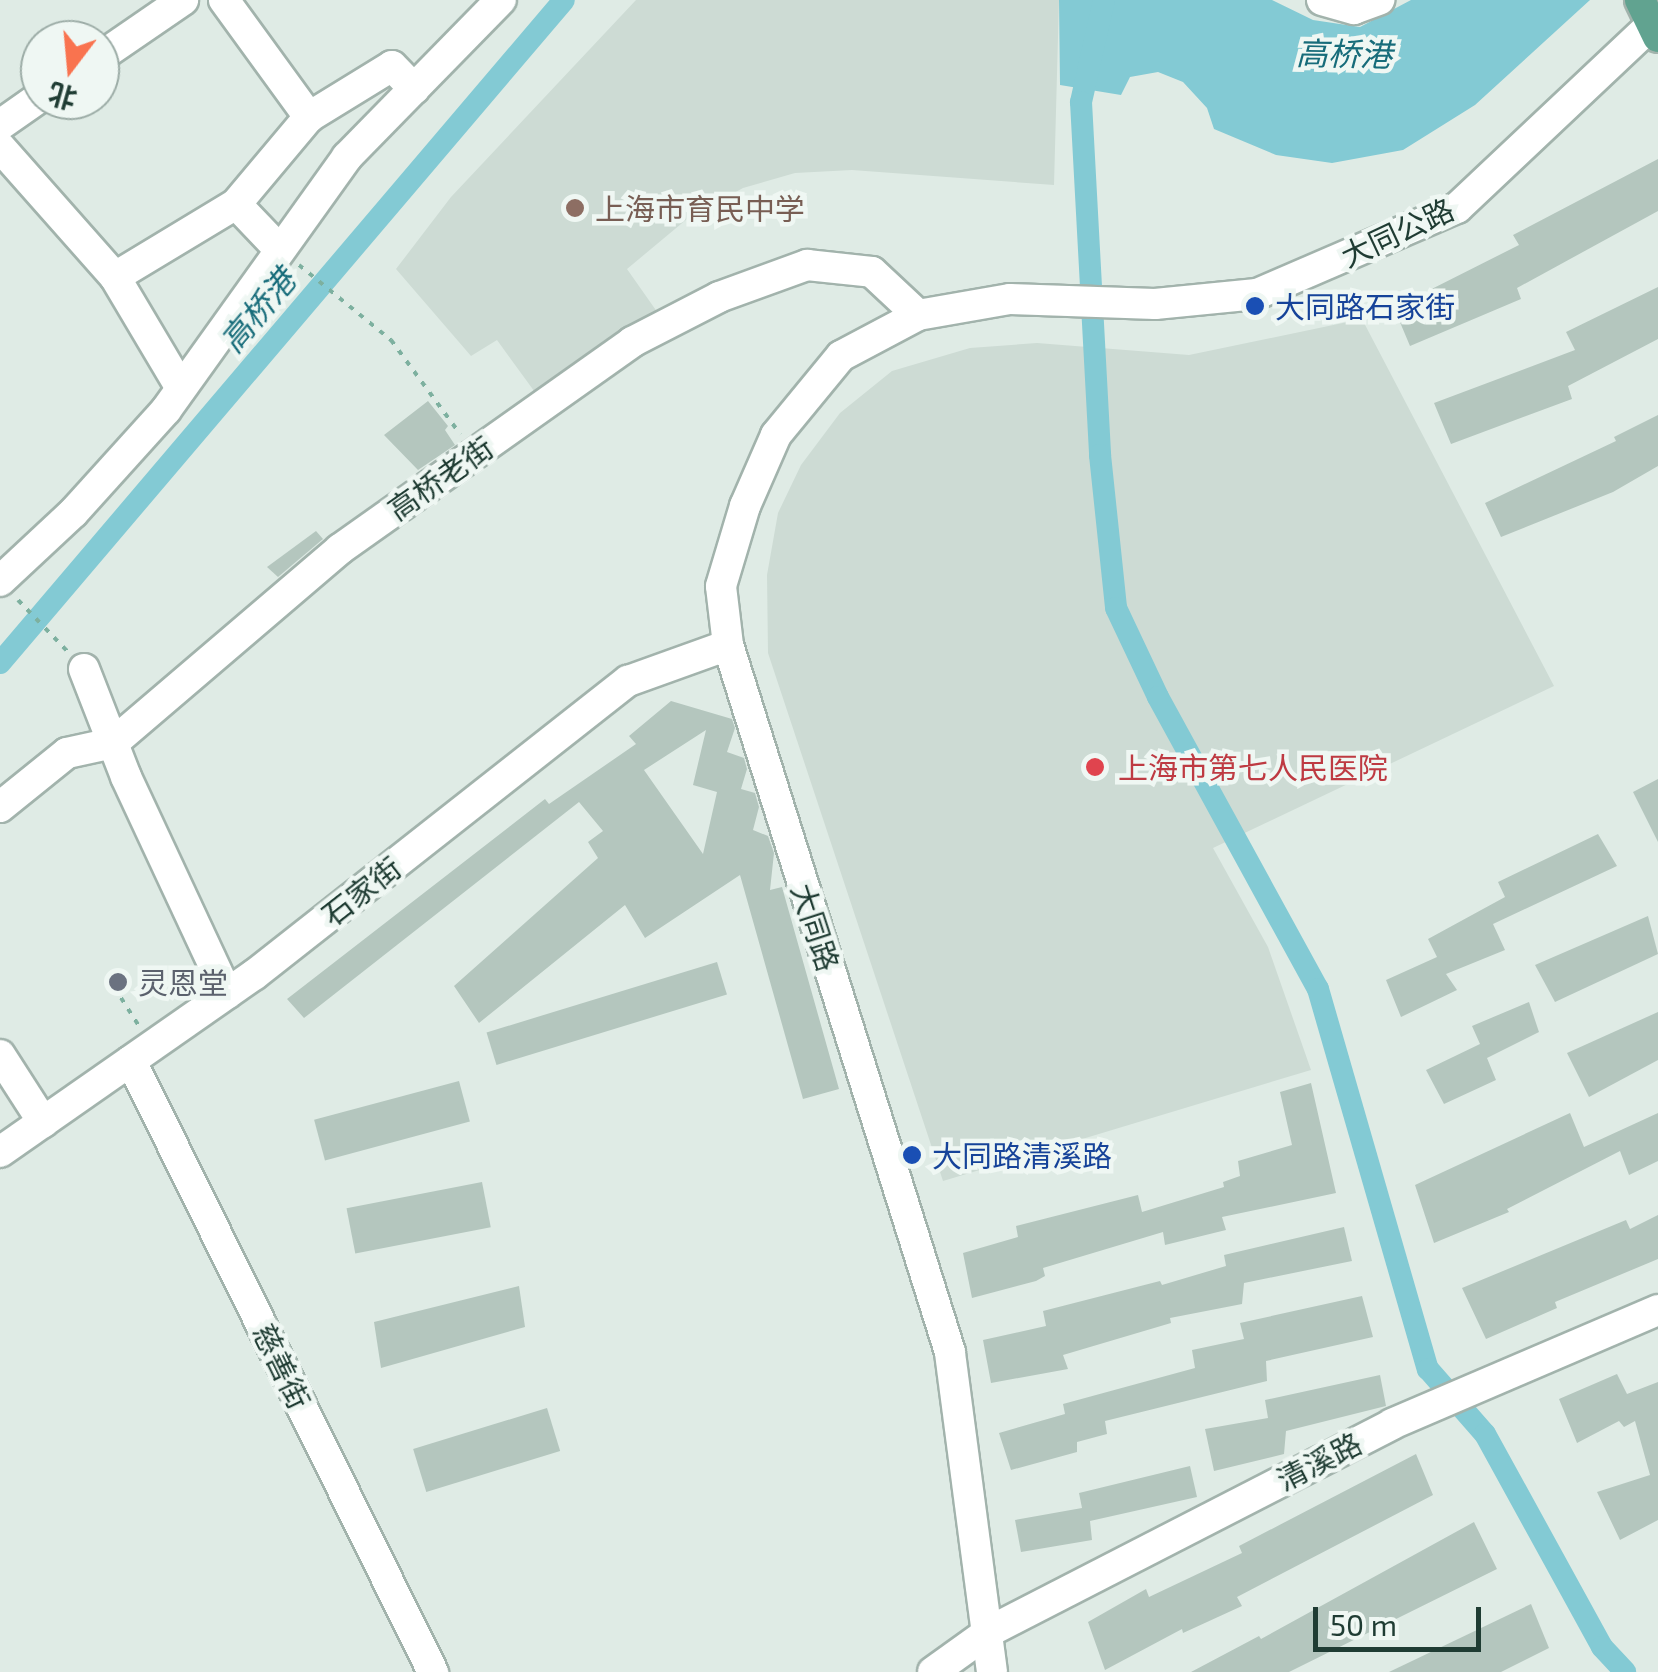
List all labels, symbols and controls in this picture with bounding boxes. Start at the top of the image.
north arrow [20,20,120,120]
water label: 高桥港 [1296,33,1392,73]
text: 北 [44,77,80,117]
place label: 上海市育民中学 [595,190,805,226]
street label: 大同公路 [1335,190,1459,274]
marker: 上海市育民中学 [564,197,586,219]
water label: 高桥港 [211,261,303,359]
place label: 大同路石家街 [1275,288,1455,324]
marker: 大同路石家街 [1244,295,1266,317]
street label: 高桥老街 [381,429,499,527]
place label: 上海市第七人民医院 [1118,749,1388,785]
marker: 上海市第七人民医院 [1082,754,1108,780]
street label: 石家街 [314,849,408,933]
street label: 大同路 [785,879,847,975]
place label: 灵恩堂 [138,964,228,1000]
marker: 灵恩堂 [107,971,129,993]
place label: 大同路清溪路 [932,1137,1112,1173]
marker: 大同路清溪路 [901,1144,923,1166]
street label: 慈善街 [246,1318,318,1414]
street label: 清溪路 [1271,1425,1367,1497]
scale bar [1318,1587,1486,1649]
text: 50 m [1330,1606,1397,1642]

